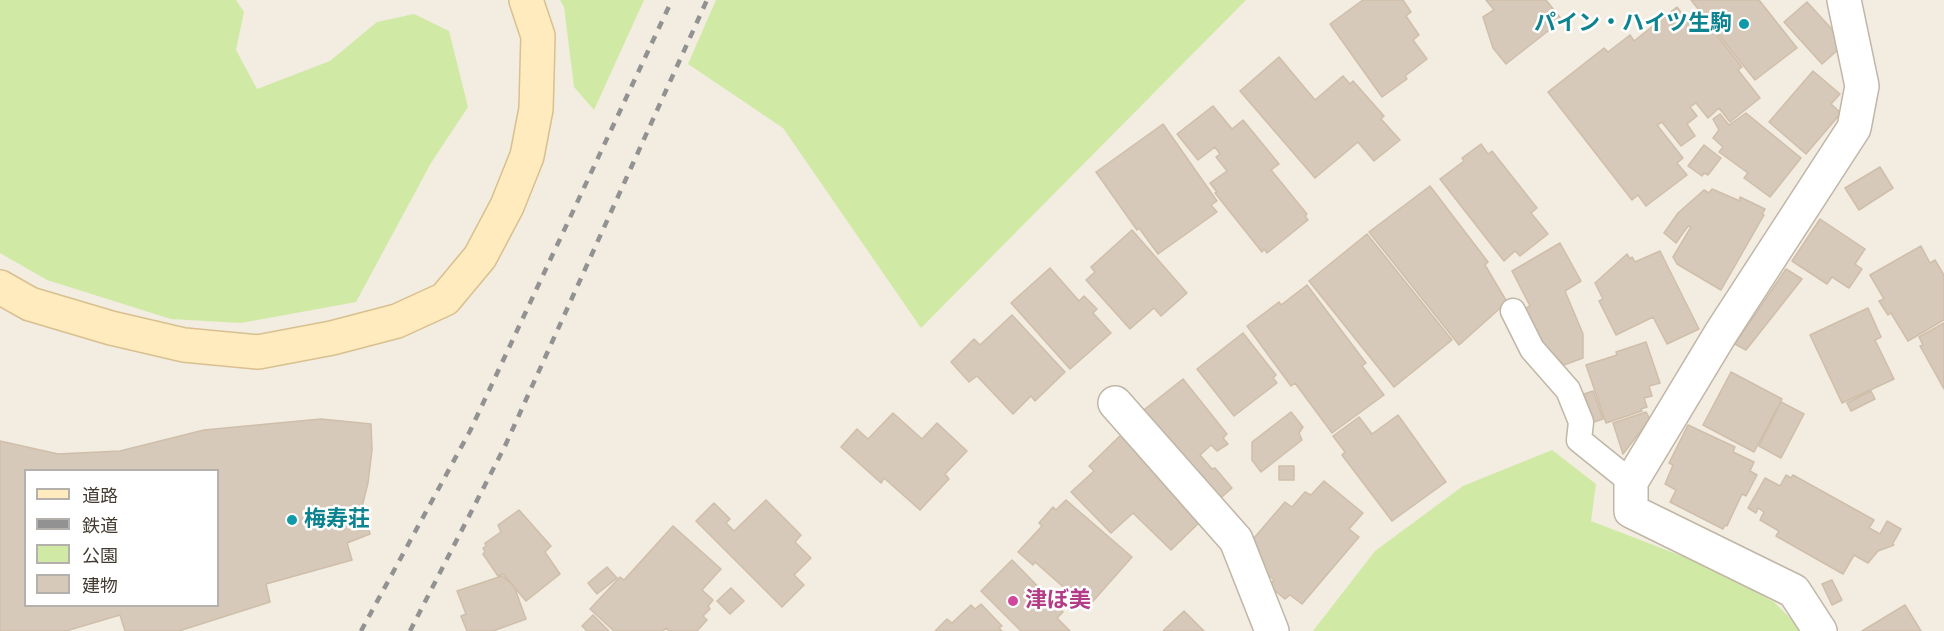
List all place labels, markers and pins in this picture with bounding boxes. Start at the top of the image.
place label: パイン・ハイツ生駒 [1534,11,1732,37]
marker: パイン・ハイツ生駒 [1737,17,1751,31]
place label: 梅寿荘 [304,507,370,533]
marker: 梅寿荘 [285,513,299,527]
place label: 津ぼ美 [1025,588,1091,614]
marker: 津ぼ美 [1006,594,1020,608]

